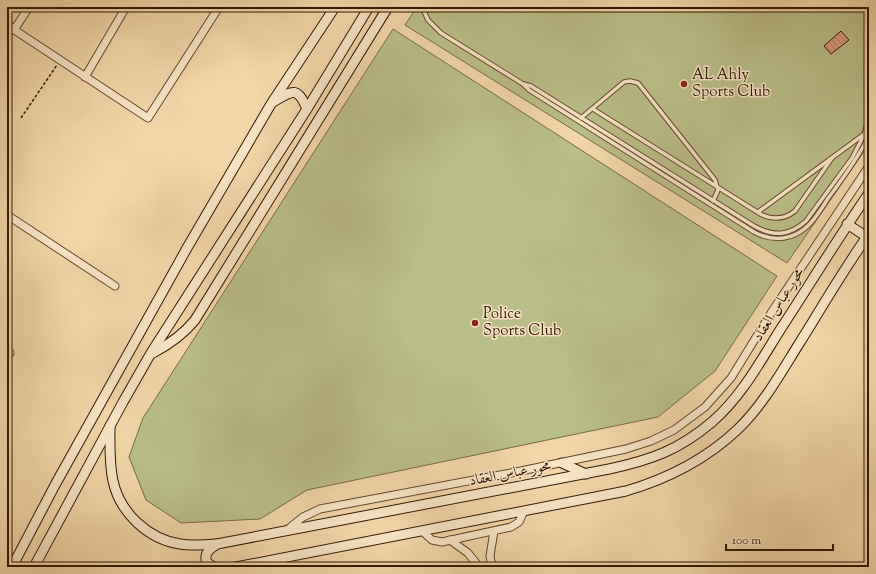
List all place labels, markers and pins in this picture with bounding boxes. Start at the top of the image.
place label: AL Ahly Sports Club [692,65,770,103]
marker: AL Ahly Sports Club [679,79,689,89]
place label: Police Sports Club [483,304,561,342]
marker: Police Sports Club [470,318,480,328]

